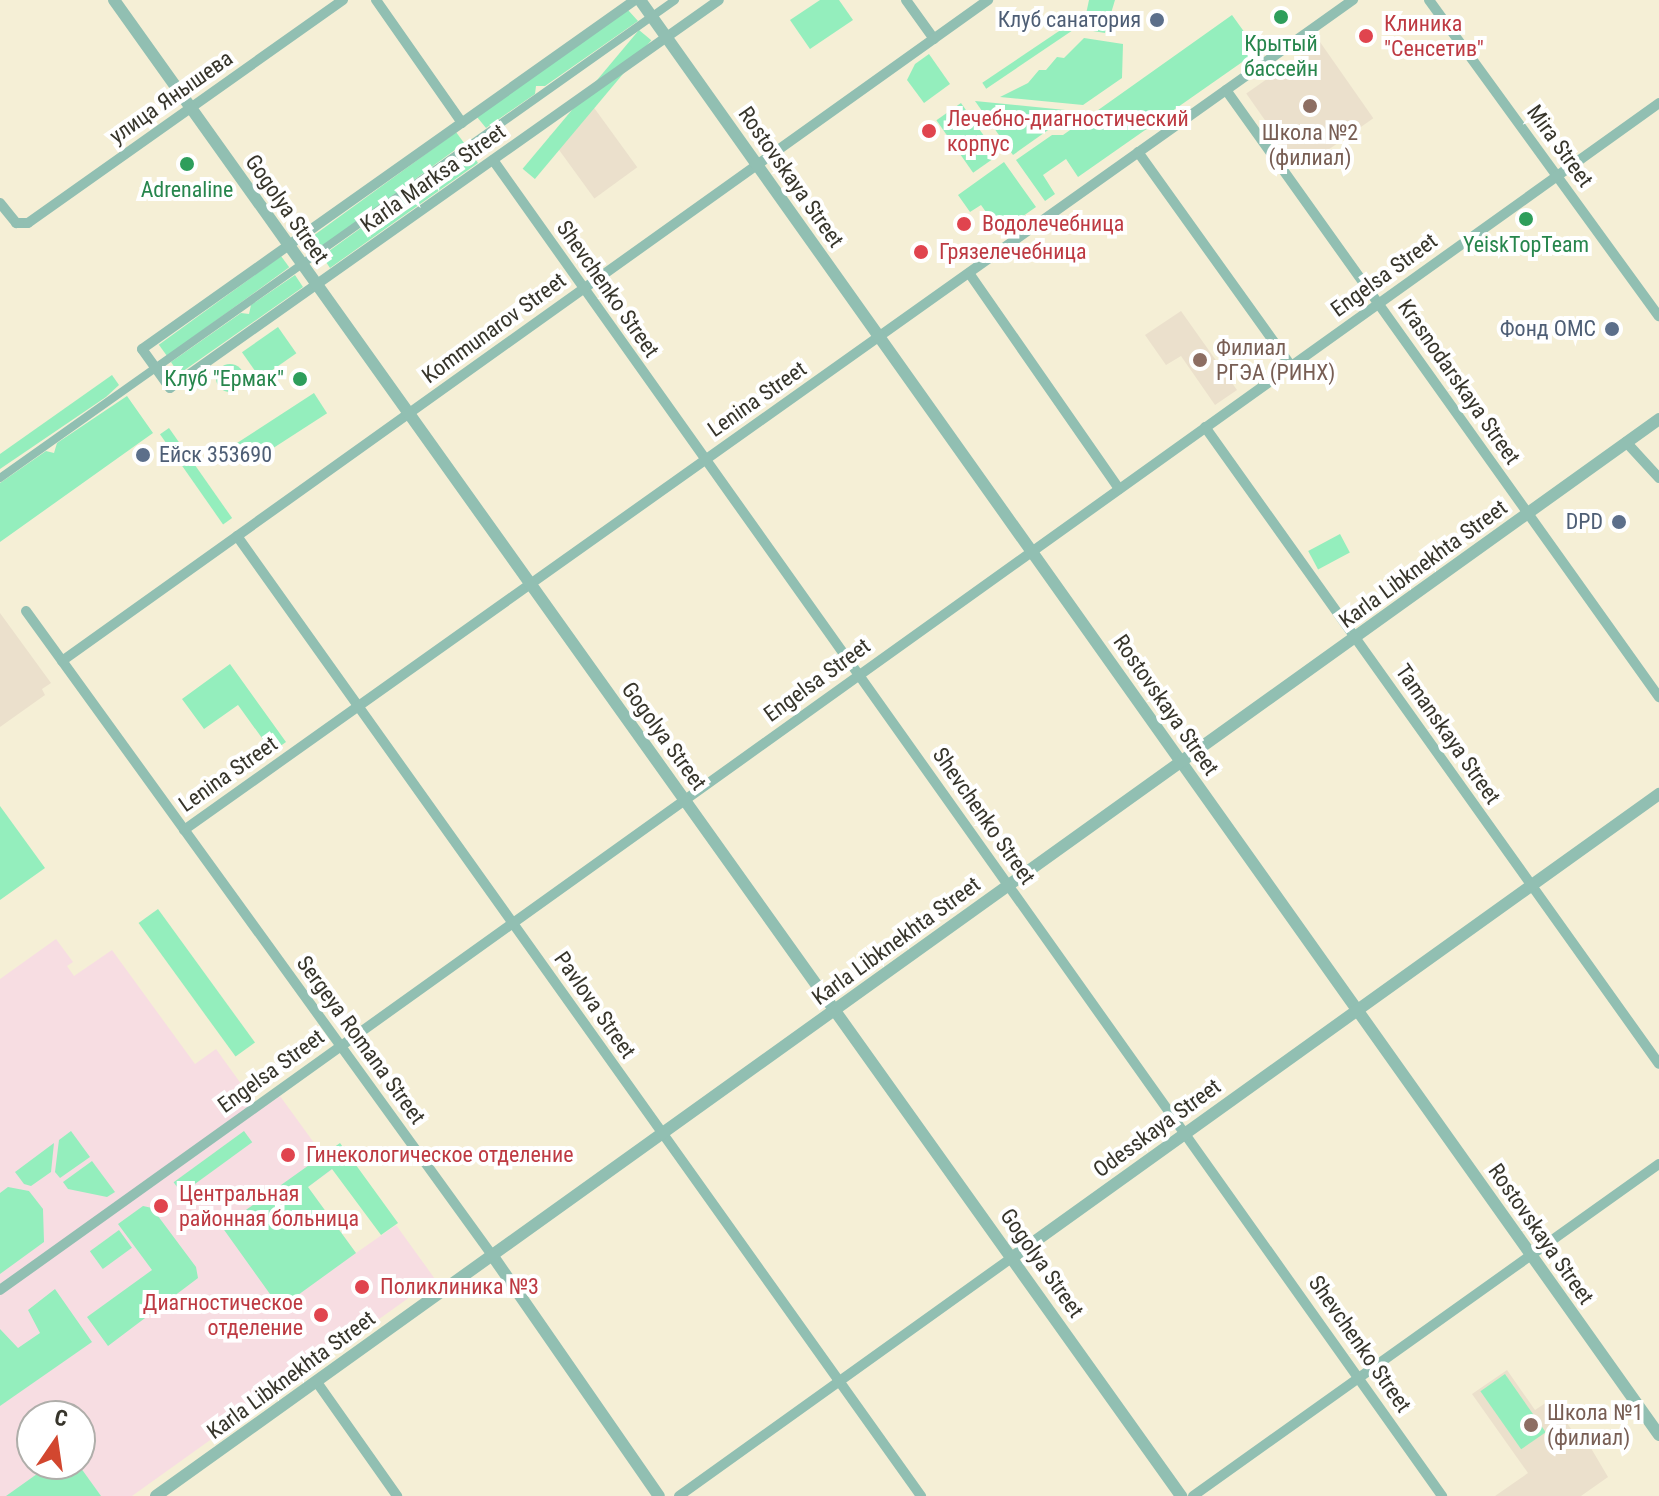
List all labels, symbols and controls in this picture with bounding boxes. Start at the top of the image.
place label: Клуб санатория [998,7,1141,33]
marker: Крытый бассейн [1272,8,1290,26]
place label: Клиника "Сенсетив" [1384,10,1484,62]
marker: Клуб санатория [1148,11,1166,29]
marker: Клиника "Сенсетив" [1355,25,1377,47]
place label: Крытый бассейн [1244,30,1318,82]
street label: улица Янышева [104,45,238,149]
marker: Школа №2 (филиал) [1301,97,1319,115]
street label: Mira Street [1521,100,1599,192]
street label: Rostovskaya Street [733,102,849,252]
place label: Лечебно-диагностический корпус [947,105,1189,156]
street label: Karla Marksa Street [355,118,511,238]
place label: Школа №2 (филиал) [1262,119,1358,170]
marker: Лечебно-диагностический корпус [918,120,940,142]
street label: Gogolya Street [240,149,334,269]
marker: Аdrenaline [178,155,196,173]
place label: Аdrenaline [141,177,233,203]
marker: YeiskTopTeam [1517,210,1535,228]
place label: Водолечебница [982,211,1124,237]
marker: Водолечебница [953,213,975,235]
street label: Shevchenko Street [551,216,665,362]
street label: Engelsa Street [1326,228,1442,322]
place label: YeiskTopTeam [1463,232,1589,258]
place label: Грязелечебница [939,239,1087,265]
marker: Грязелечебница [910,241,932,263]
street label: Kommunarov Street [417,267,571,389]
street label: Krasnodarskaya Street [1392,294,1526,470]
place label: Фонд ОМС [1500,316,1596,342]
marker: Фонд ОМС [1603,320,1621,338]
place label: Филиал РГЭА (РИНХ) [1216,334,1335,386]
marker: Филиал РГЭА (РИНХ) [1191,351,1209,369]
street label: Lenina Street [703,355,811,443]
place label: Клуб "Ермак" [164,366,284,392]
marker: Клуб "Ермак" [291,370,309,388]
place label: Ейск 353690 [159,442,272,468]
marker: Ейск 353690 [134,446,152,464]
street label: Karla Libknekhta Street [1334,494,1512,634]
place label: DPD [1566,509,1603,535]
marker: DPD [1610,513,1628,531]
street label: Rostovskaya Street [1108,630,1224,780]
street label: Engelsa Street [759,633,875,727]
street label: Tamanskaya Street [1390,659,1506,809]
street label: Gogolya Street [616,677,712,795]
street label: Lenina Street [174,730,282,818]
street label: Shevchenko Street [927,743,1041,889]
street label: Karla Libknekhta Street [807,871,985,1011]
street label: Pavlova Street [549,947,641,1063]
street label: Sergeya Romana Street [291,951,431,1129]
street label: Engelsa Street [213,1024,329,1118]
street label: Odesskaya Street [1088,1073,1226,1183]
place label: Гинекологическое отделение [306,1142,573,1168]
marker: Гинекологическое отделение [277,1144,299,1166]
street label: Rostovskaya Street [1483,1159,1599,1309]
place label: Центральная районная больница [179,1180,359,1232]
marker: Центральная районная больница [150,1195,172,1217]
street label: Gogolya Street [995,1203,1089,1323]
street label: Shevchenko Street [1303,1271,1417,1417]
place label: Поликлиника №3 [380,1274,539,1300]
marker: Поликлиника №3 [351,1276,373,1298]
place label: Диагностическое отделение [143,1289,303,1340]
marker: Диагностическое отделение [310,1304,332,1326]
street label: Karla Libknekhta Street [202,1305,380,1445]
place label: Школа №1 (филиал) [1547,1399,1643,1450]
north arrow [16,1400,96,1480]
text: С [52,1404,70,1432]
marker: Школа №1 (филиал) [1522,1416,1540,1434]

